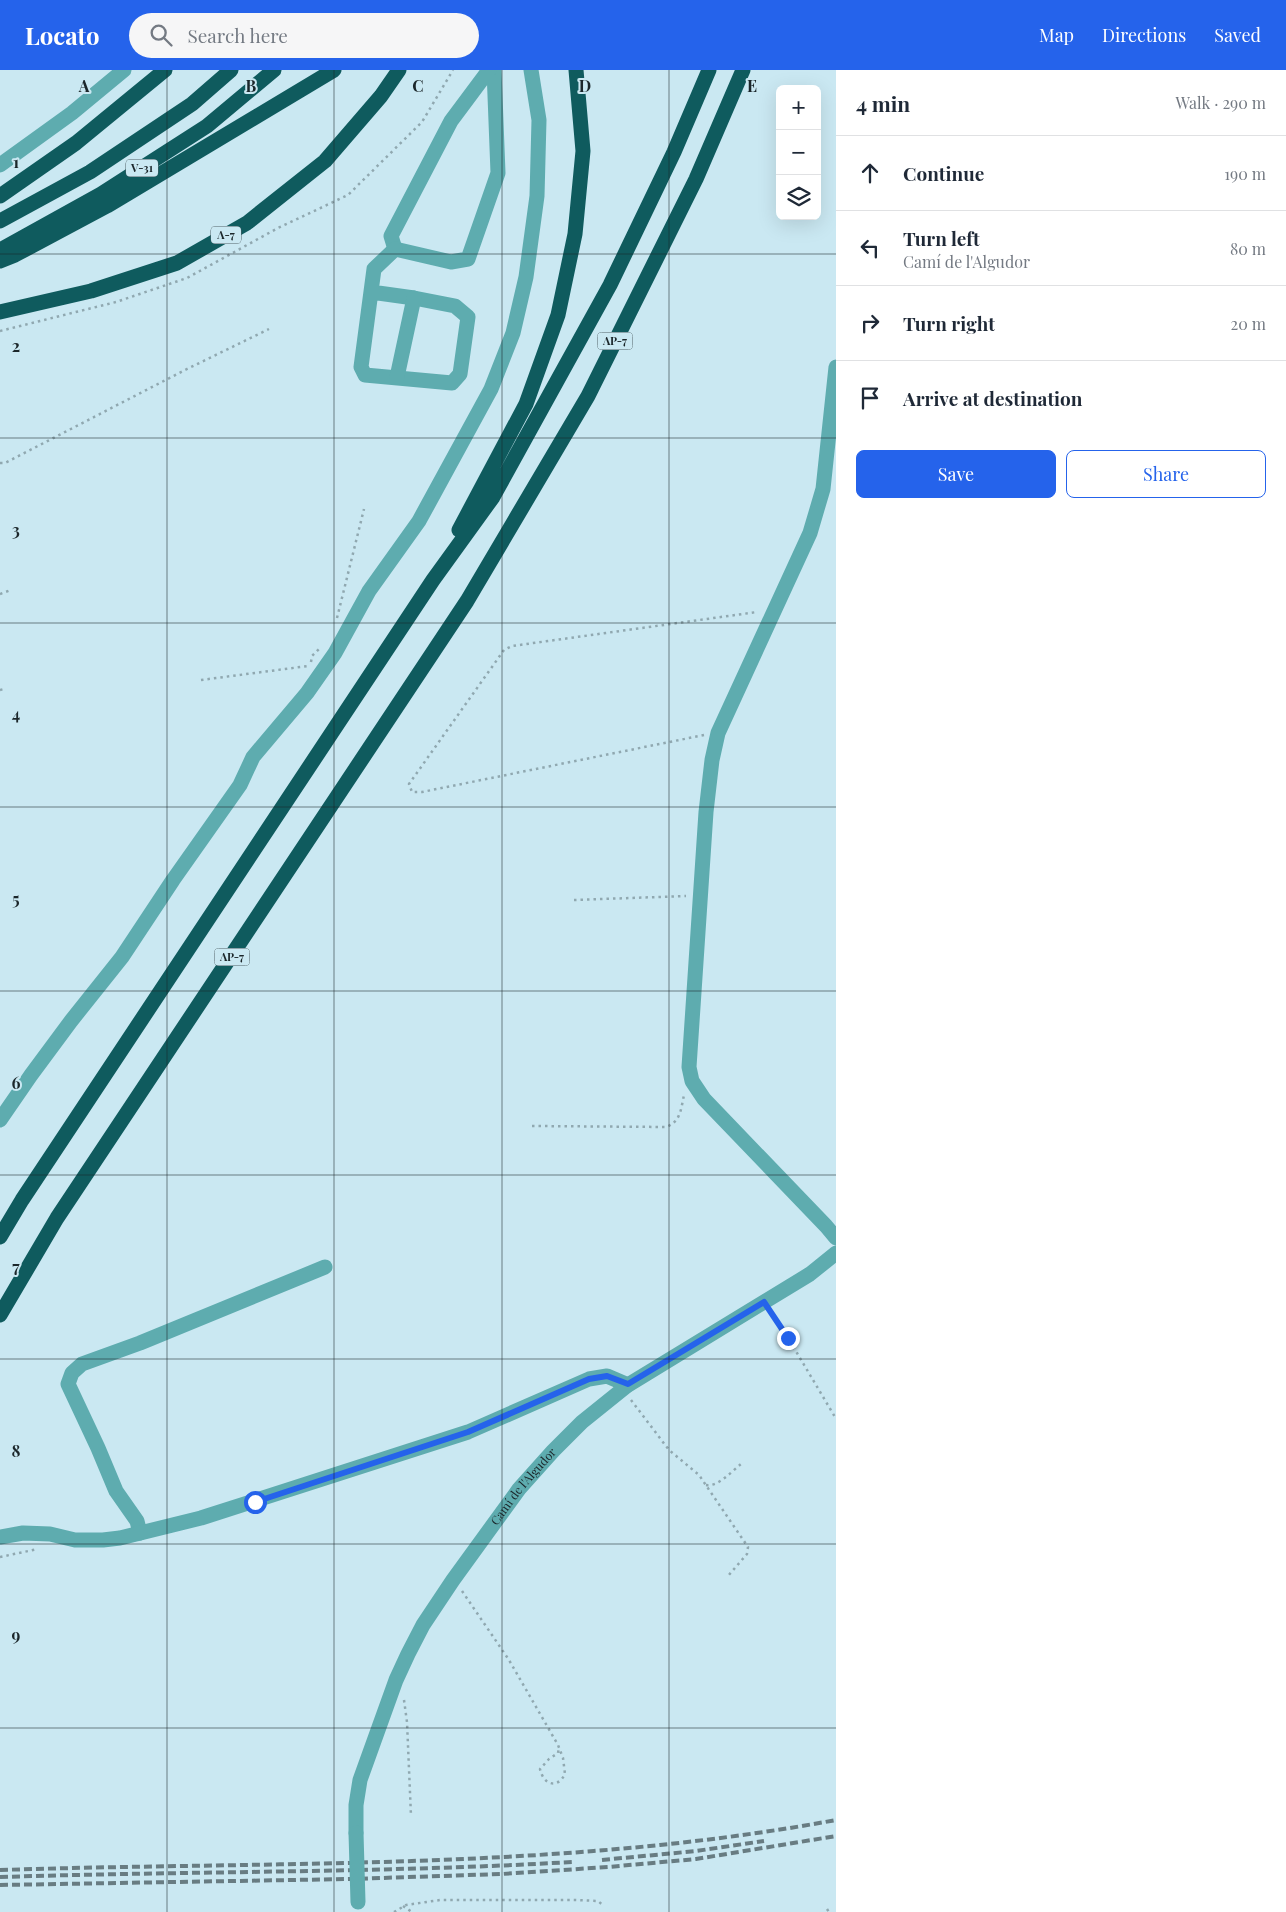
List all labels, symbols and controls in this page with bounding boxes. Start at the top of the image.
search box [129,13,479,58]
text: Locato [25,19,99,51]
icon: search [147,21,175,49]
text: Search here [187,22,288,48]
text: Map [1039,23,1074,47]
text: Directions [1102,23,1186,47]
text: Saved [1214,23,1261,47]
text: A [78,75,90,96]
text: B [246,75,257,96]
text: C [412,75,424,96]
text: D [579,75,591,96]
text: E [747,75,757,96]
map controls [776,85,821,220]
button: + [776,85,821,130]
text: 4 min [856,89,910,117]
text: Walk · 290 m [1175,92,1266,113]
button: − [776,130,821,175]
text: 1 [13,151,19,172]
icon: ahead [856,159,884,187]
road number: V-31 [126,160,158,176]
text: Continue [903,160,984,186]
text: 190 m [1224,163,1266,184]
button: layers [776,175,821,220]
text: Turn left [903,225,980,251]
road number: A-7 [211,226,241,244]
icon: left [856,234,884,262]
text: 80 m [1230,238,1266,259]
text: Camí de l'Algudor [903,251,1030,272]
icon: right [856,309,884,337]
text: Turn right [903,310,995,336]
text: 20 m [1231,313,1266,334]
road number: AP-7 [598,332,632,350]
text: 2 [12,335,20,356]
icon: arrive [856,384,884,412]
text: Arrive at destination [903,385,1083,411]
button: Save [856,450,1056,498]
button: Share [1066,450,1266,498]
text: 3 [12,519,20,540]
text: 4 [12,703,20,724]
text: 5 [12,888,20,909]
road number: AP-7 [214,949,250,966]
text: 6 [12,1072,21,1093]
text: 7 [12,1256,20,1277]
route end [777,1327,800,1350]
text: 8 [12,1440,21,1461]
street label: Camí de l'Algudor [486,1443,560,1528]
route start [244,1491,267,1514]
text: 9 [12,1624,21,1645]

